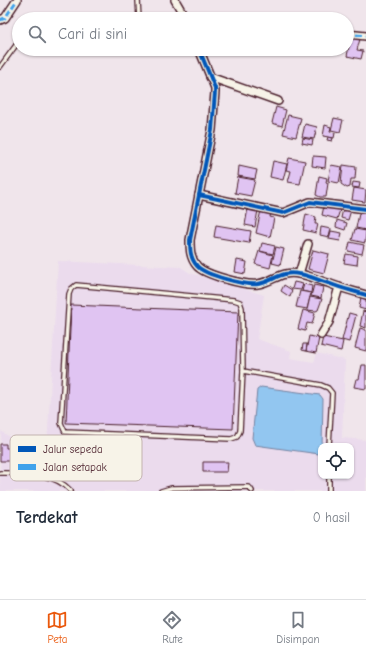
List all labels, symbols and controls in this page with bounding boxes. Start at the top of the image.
search box [12,12,354,56]
icon: search [26,23,48,45]
text: Cari di sini [58,25,127,43]
legend [10,435,142,481]
text: Jalur sepeda [43,443,103,456]
map controls [318,443,354,479]
button: locate [318,443,354,479]
text: Jalan setapak [43,461,108,474]
text: Terdekat [16,508,78,527]
text: 0 hasil [313,510,350,525]
tab: Peta [46,609,68,646]
tab: Rute [161,609,183,646]
tab: Disimpan [276,609,320,646]

